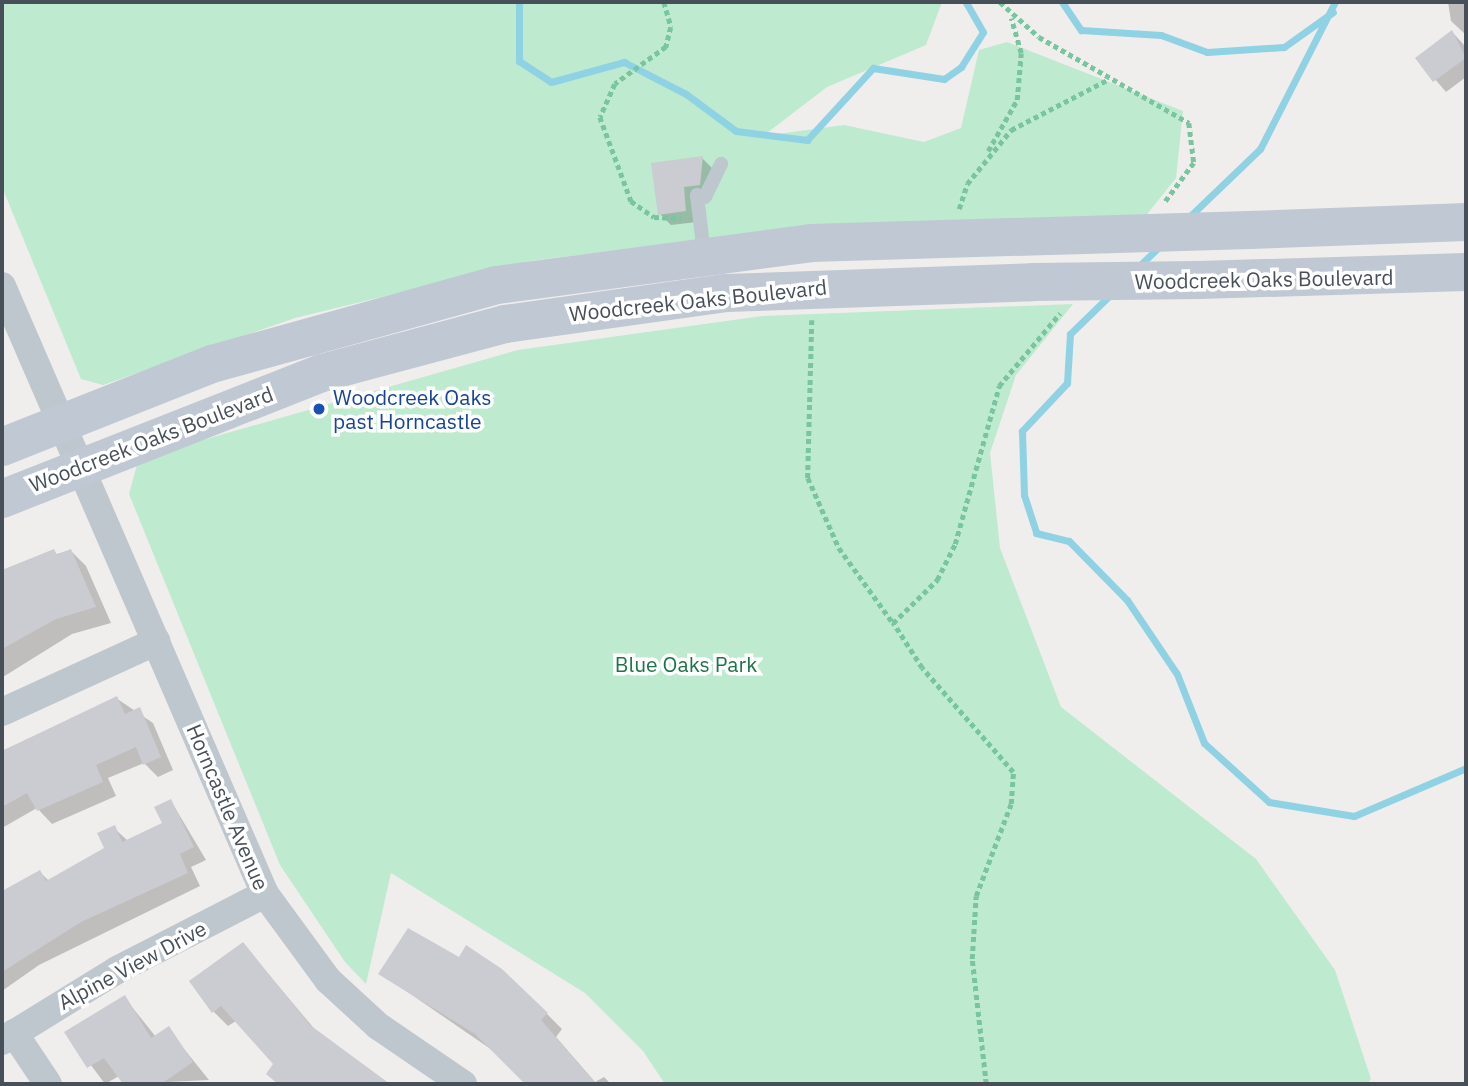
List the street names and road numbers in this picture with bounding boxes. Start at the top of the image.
street label: Woodcreek Oaks Boulevard [1134,264,1394,294]
street label: Woodcreek Oaks Boulevard [568,274,828,326]
street label: Woodcreek Oaks Boulevard [26,381,276,497]
street label: Horncastle Avenue [182,720,274,894]
street label: Alpine View Drive [54,915,210,1015]

